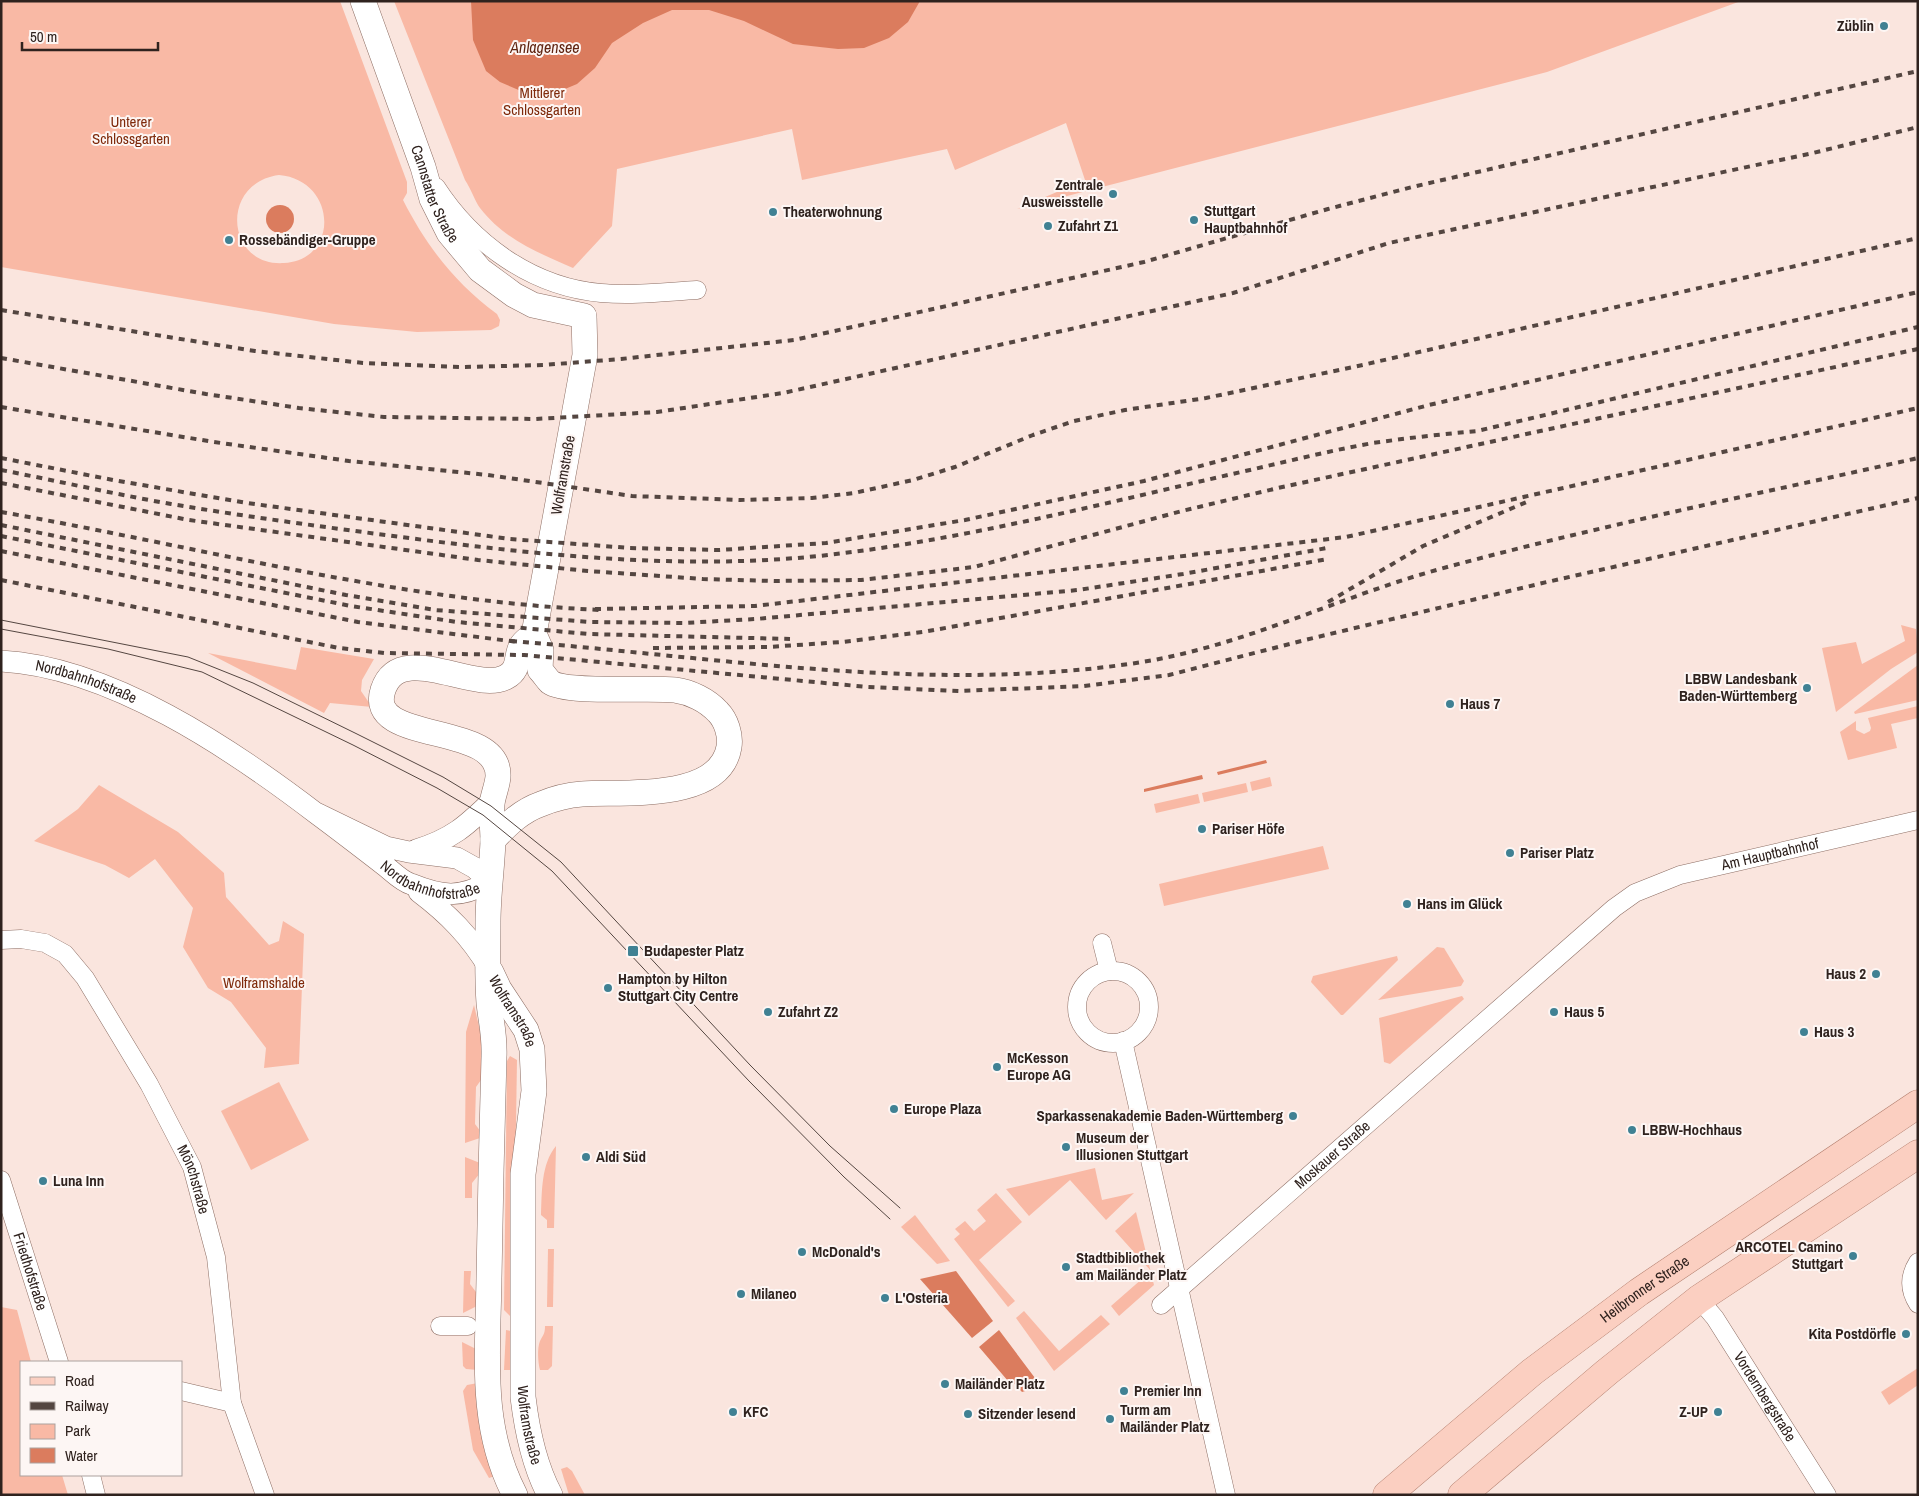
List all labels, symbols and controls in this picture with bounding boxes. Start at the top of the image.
place label: Züblin [1837,15,1874,36]
scale bar [22,20,159,52]
marker: Züblin [1878,20,1890,32]
text: 50 m [30,26,57,47]
water label: Anlagensee [509,36,580,58]
park label: Mittlerer Schlossgarten [503,82,581,120]
park label: Unterer Schlossgarten [92,111,170,149]
street label: Cannstatter Straße [406,142,464,247]
place label: Zentrale Ausweisstelle [1022,174,1103,212]
marker: Zentrale Ausweisstelle [1107,188,1119,200]
place label: Stuttgart Hauptbahnhof [1204,200,1288,238]
place label: Theaterwohnung [783,201,883,222]
marker: Theaterwohnung [767,206,779,218]
marker: Stuttgart Hauptbahnhof [1188,214,1200,226]
place label: Zufahrt Z1 [1058,215,1118,236]
marker: Zufahrt Z1 [1042,220,1054,232]
place label: Rossebändiger-Gruppe [239,229,376,250]
marker: Rossebändiger-Gruppe [223,234,235,246]
street label: Wolframstraße [545,433,580,516]
street label: Nordbahnhofstraße [34,654,141,708]
place label: LBBW Landesbank Baden-Württemberg [1679,668,1797,706]
marker: LBBW Landesbank Baden-Württemberg [1801,682,1813,694]
place label: Haus 7 [1460,693,1500,714]
marker: Haus 7 [1444,698,1456,710]
place label: Pariser Höfe [1212,818,1285,839]
marker: Pariser Höfe [1196,823,1208,835]
street label: Am Hauptbahnhof [1718,832,1821,875]
place label: Pariser Platz [1520,842,1594,863]
marker: Pariser Platz [1504,847,1516,859]
street label: Nordbahnhofstraße [376,855,483,904]
place label: Hans im Glück [1417,893,1503,914]
marker: Hans im Glück [1401,898,1413,910]
place label: Budapester Platz [644,940,744,961]
marker: Budapester Platz [626,944,640,958]
place label: Haus 2 [1826,963,1866,984]
place label: Hampton by Hilton Stuttgart City Centre [618,968,738,1006]
marker: Haus 2 [1870,968,1882,980]
park label: Wolframshalde [223,972,305,993]
street label: Wolframstraße [484,972,542,1050]
marker: Hampton by Hilton Stuttgart City Centre [602,982,614,994]
place label: Zufahrt Z2 [778,1001,838,1022]
place label: Haus 5 [1564,1001,1604,1022]
marker: Zufahrt Z2 [762,1006,774,1018]
marker: Haus 5 [1548,1006,1560,1018]
place label: Haus 3 [1814,1021,1854,1042]
marker: Haus 3 [1798,1026,1810,1038]
place label: McKesson Europe AG [1007,1047,1071,1085]
marker: McKesson Europe AG [991,1061,1003,1073]
place label: Europe Plaza [904,1098,981,1119]
marker: Europe Plaza [888,1103,900,1115]
place label: Sparkassenakademie Baden-Württemberg [1036,1105,1283,1126]
marker: Sparkassenakademie Baden-Württemberg [1287,1110,1299,1122]
street label: Moskauer Straße [1290,1115,1375,1193]
place label: LBBW-Hochhaus [1642,1119,1742,1140]
marker: LBBW-Hochhaus [1626,1124,1638,1136]
place label: Museum der Illusionen Stuttgart [1076,1127,1188,1165]
street label: Mönchstraße [172,1141,215,1216]
marker: Museum der Illusionen Stuttgart [1060,1141,1072,1153]
place label: Aldi Süd [596,1146,646,1167]
marker: Aldi Süd [580,1151,592,1163]
place label: Luna Inn [53,1170,104,1191]
marker: Luna Inn [37,1175,49,1187]
street label: Friedhofstraße [8,1230,53,1313]
place label: ARCOTEL Camino Stuttgart [1735,1236,1843,1274]
place label: McDonald's [812,1241,881,1262]
marker: McDonald's [796,1246,808,1258]
place label: Stadtbibliothek am Mailänder Platz [1076,1247,1187,1285]
street label: Heilbronner Straße [1595,1250,1693,1328]
marker: ARCOTEL Camino Stuttgart [1847,1250,1859,1262]
marker: Stadtbibliothek am Mailänder Platz [1060,1261,1072,1273]
place label: Milaneo [751,1283,797,1304]
place label: L'Osteria [895,1287,948,1308]
marker: Milaneo [735,1288,747,1300]
marker: L'Osteria [879,1292,891,1304]
place label: Kita Postdörfle [1809,1323,1896,1344]
marker: Kita Postdörfle [1900,1328,1912,1340]
street label: Vordernbergstraße [1729,1347,1802,1446]
legend [20,1361,182,1476]
text: Road [65,1370,94,1391]
place label: Mailänder Platz [955,1373,1045,1394]
marker: Mailänder Platz [939,1378,951,1390]
place label: Premier Inn [1134,1380,1202,1401]
street label: Wolframstraße [513,1385,547,1467]
marker: Premier Inn [1118,1385,1130,1397]
text: Railway [65,1395,110,1416]
place label: Turm am Mailänder Platz [1120,1399,1210,1437]
place label: KFC [743,1401,768,1422]
place label: Z-UP [1679,1401,1708,1422]
place label: Sitzender lesend [978,1403,1076,1424]
marker: KFC [727,1406,739,1418]
marker: Z-UP [1712,1406,1724,1418]
marker: Sitzender lesend [962,1408,974,1420]
marker: Turm am Mailänder Platz [1104,1413,1116,1425]
text: Park [65,1420,91,1441]
text: Water [65,1445,97,1466]

